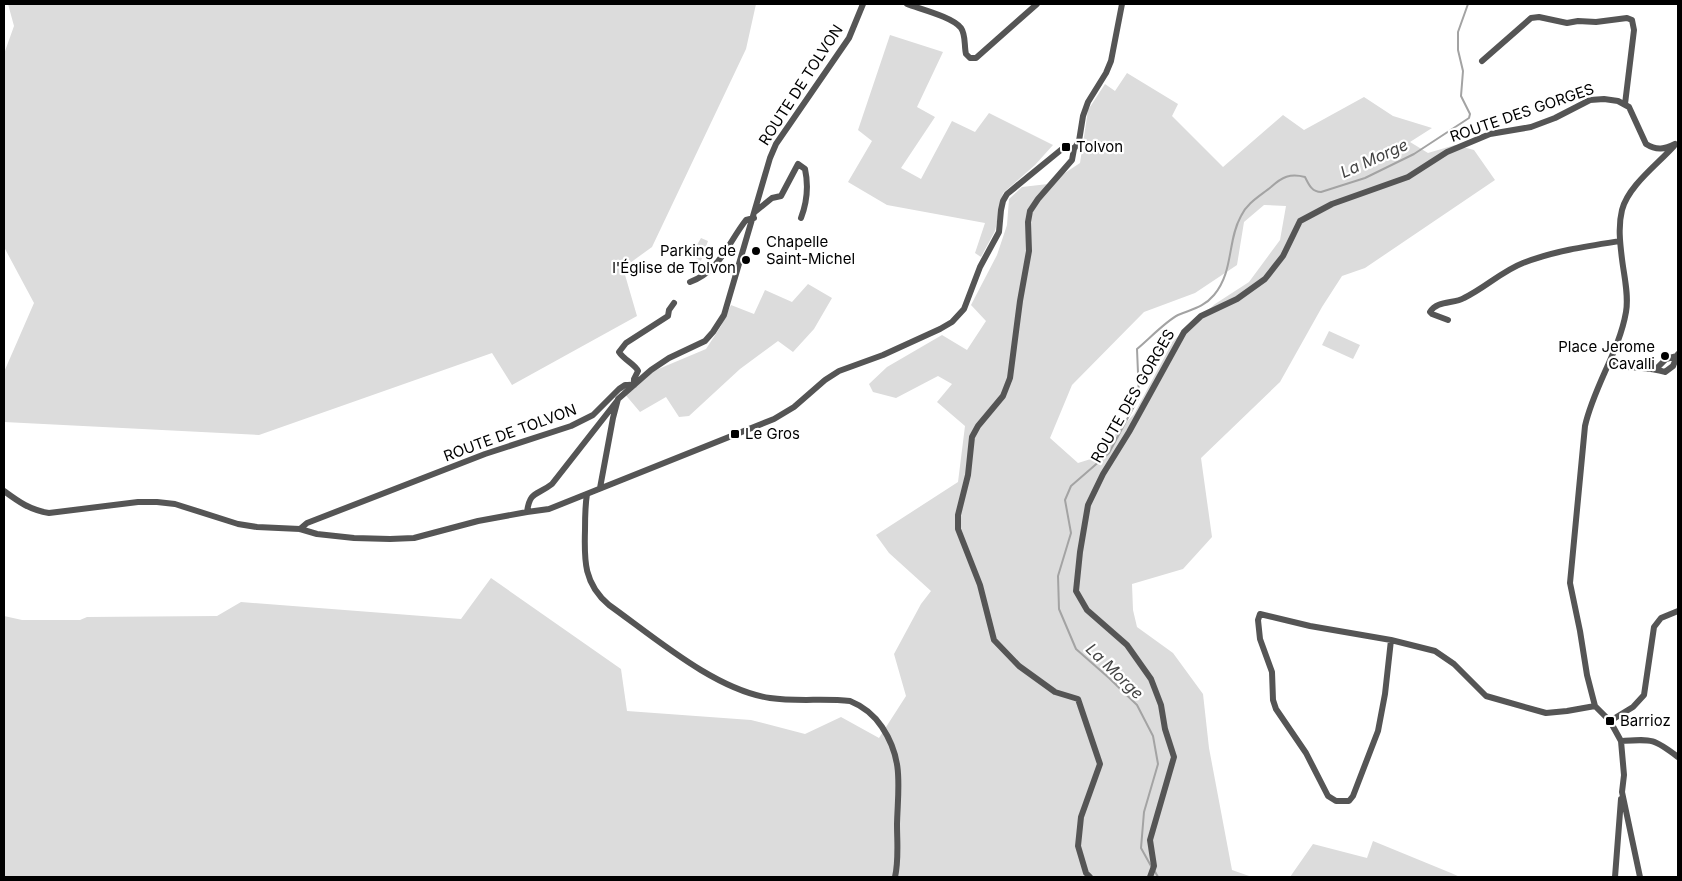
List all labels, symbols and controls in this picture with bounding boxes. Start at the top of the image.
street label: ROUTE DE TOLVON [754,21,847,149]
street label: ROUTE DES GORGES [1447,79,1596,146]
water label: La Morge [1337,134,1411,182]
place label: Tolvon [1076,137,1123,156]
marker: Tolvon [1060,141,1072,153]
place label: Chapelle Saint-Michel [766,232,855,268]
place label: Parking de l'Église de Tolvon [612,241,736,277]
marker: Chapelle Saint-Michel [750,245,762,257]
marker: Parking de l'Église de Tolvon [740,254,752,266]
street label: ROUTE DES GORGES [1087,326,1179,466]
place label: Place Jerome Cavalli [1558,337,1655,373]
marker: Place Jerome Cavalli [1659,350,1671,362]
street label: ROUTE DE TOLVON [441,400,579,465]
place label: Le Gros [745,424,800,443]
marker: Le Gros [729,428,741,440]
water label: La Morge [1082,639,1148,703]
place label: Barrioz [1620,711,1671,730]
marker: Barrioz [1604,715,1616,727]

